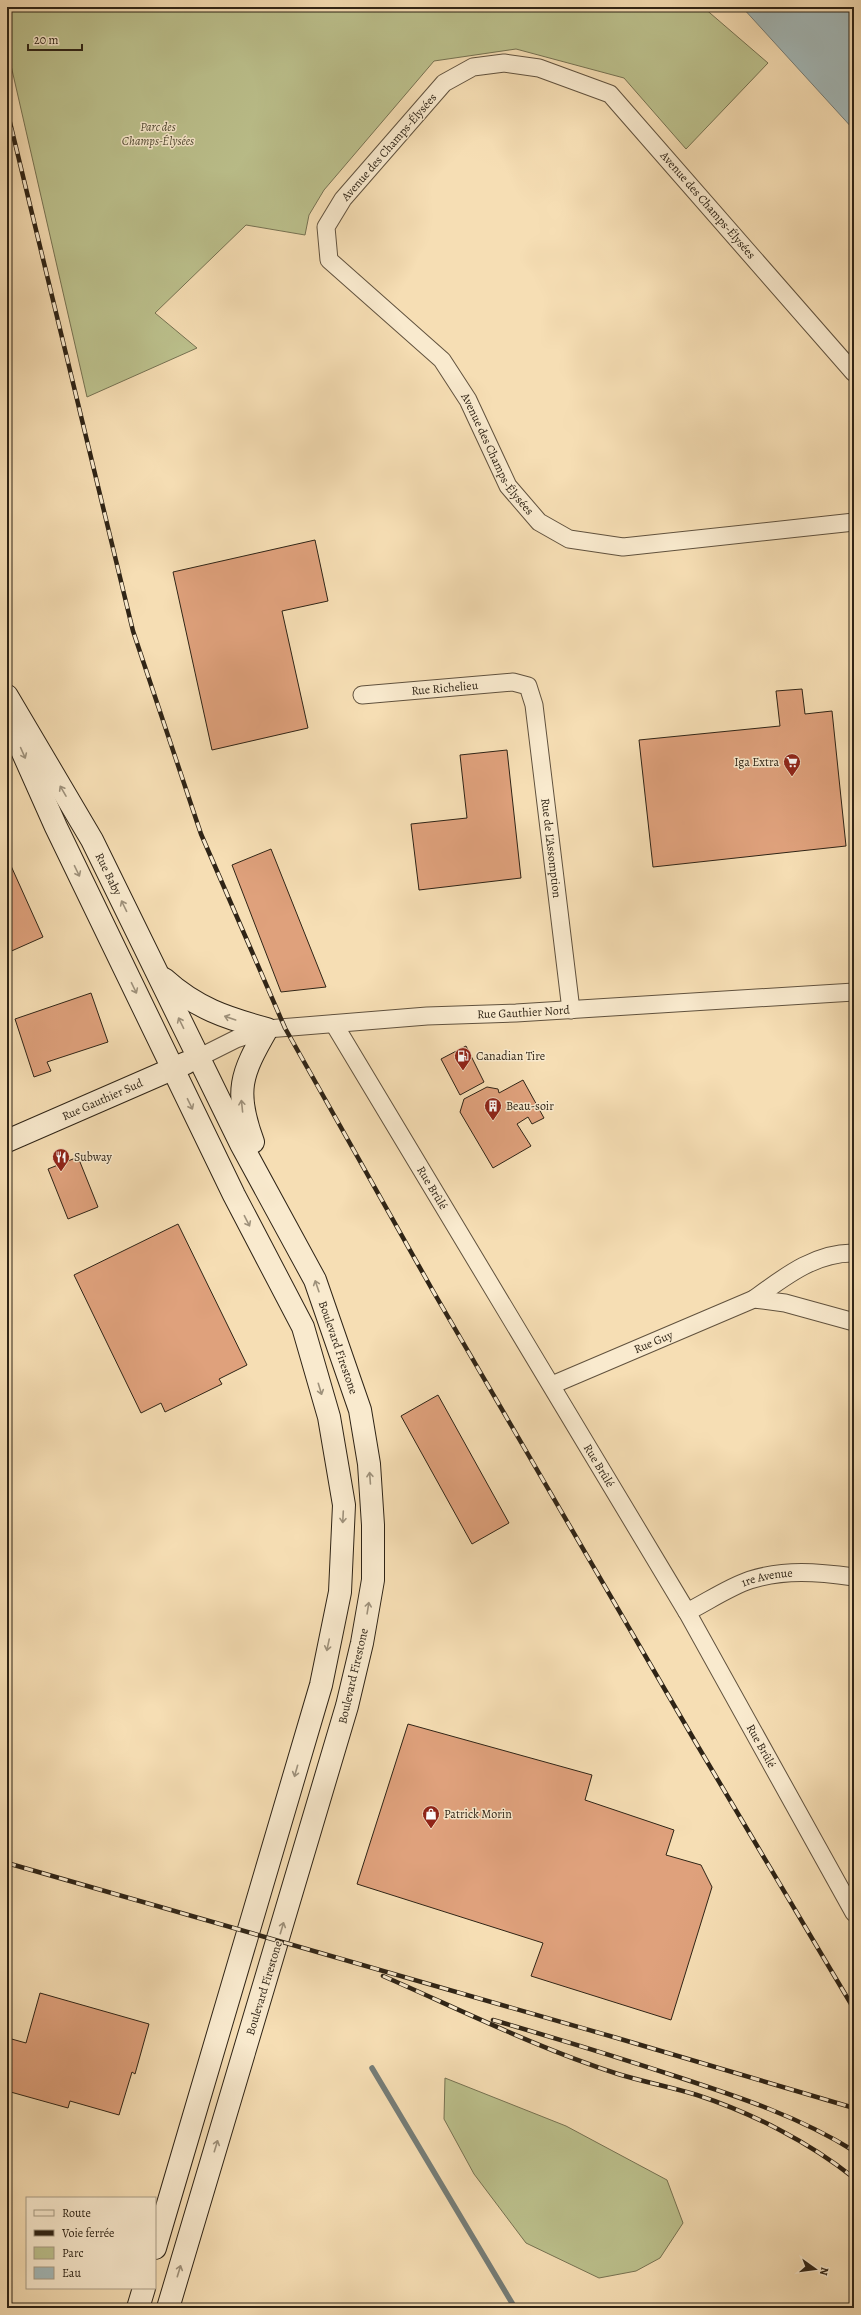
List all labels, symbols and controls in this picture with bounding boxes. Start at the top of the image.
scale bar [28,26,82,52]
text: 20 m [34,32,58,48]
street label: Avenue des Champs-Élysées [337,90,440,205]
park label: Parc des Champs-Élysées [122,119,194,149]
street label: Avenue des Champs-Élysées [656,147,759,262]
street label: Avenue des Champs-Élysées [457,389,538,519]
street label: Rue Richelieu [411,677,479,699]
one-way arrow [20,747,27,759]
supermarket icon: Iga Extra [782,752,802,777]
place label: Iga Extra [734,754,779,770]
one-way arrow [59,785,67,797]
street label: Rue de L'Assomption [537,797,565,899]
street label: Rue Baby [91,850,126,898]
one-way arrow [74,865,81,877]
one-way arrow [120,900,127,912]
one-way arrow [131,982,138,994]
street label: Rue Gauthier Nord [477,1002,571,1022]
one-way arrow [223,1014,236,1021]
one-way arrow [177,1017,184,1029]
fuel station icon: Canadian Tire [453,1046,473,1071]
place label: Canadian Tire [476,1048,545,1064]
street label: Rue Gauthier Sud [59,1075,146,1124]
building icon: Beau-soir [483,1096,503,1121]
one-way arrow [187,1097,194,1109]
place label: Beau-soir [506,1098,554,1114]
one-way arrow [239,1100,246,1113]
restaurant icon: Subway [51,1147,71,1172]
place label: Subway [74,1149,112,1165]
street label: Rue Brûlé [413,1163,451,1212]
one-way arrow [244,1214,251,1226]
one-way arrow [313,1281,321,1293]
street label: Boulevard Firestone [315,1299,362,1396]
street label: Rue Guy [631,1326,676,1357]
one-way arrow [317,1383,324,1396]
street label: Rue Brûlé [580,1441,618,1490]
one-way arrow [366,1472,373,1485]
one-way arrow [340,1510,347,1523]
street label: 1re Avenue [739,1565,793,1590]
one-way arrow [364,1602,372,1615]
street label: Boulevard Firestone [334,1627,372,1725]
one-way arrow [324,1639,332,1652]
street label: Rue Brûlé [743,1721,780,1771]
one-way arrow [292,1764,299,1777]
shop icon: Patrick Morin [421,1804,441,1829]
place label: Patrick Morin [444,1806,512,1822]
one-way arrow [279,1921,286,1934]
street label: Boulevard Firestone [242,1939,286,2037]
one-way arrow [213,2140,220,2153]
legend [26,2197,156,2289]
text: Route [62,2205,91,2221]
text: Voie ferrée [61,2225,114,2241]
text: Parc [62,2245,84,2261]
north arrow [795,2249,835,2289]
one-way arrow [176,2264,183,2277]
text: Eau [62,2265,81,2281]
text: N [816,2266,832,2277]

